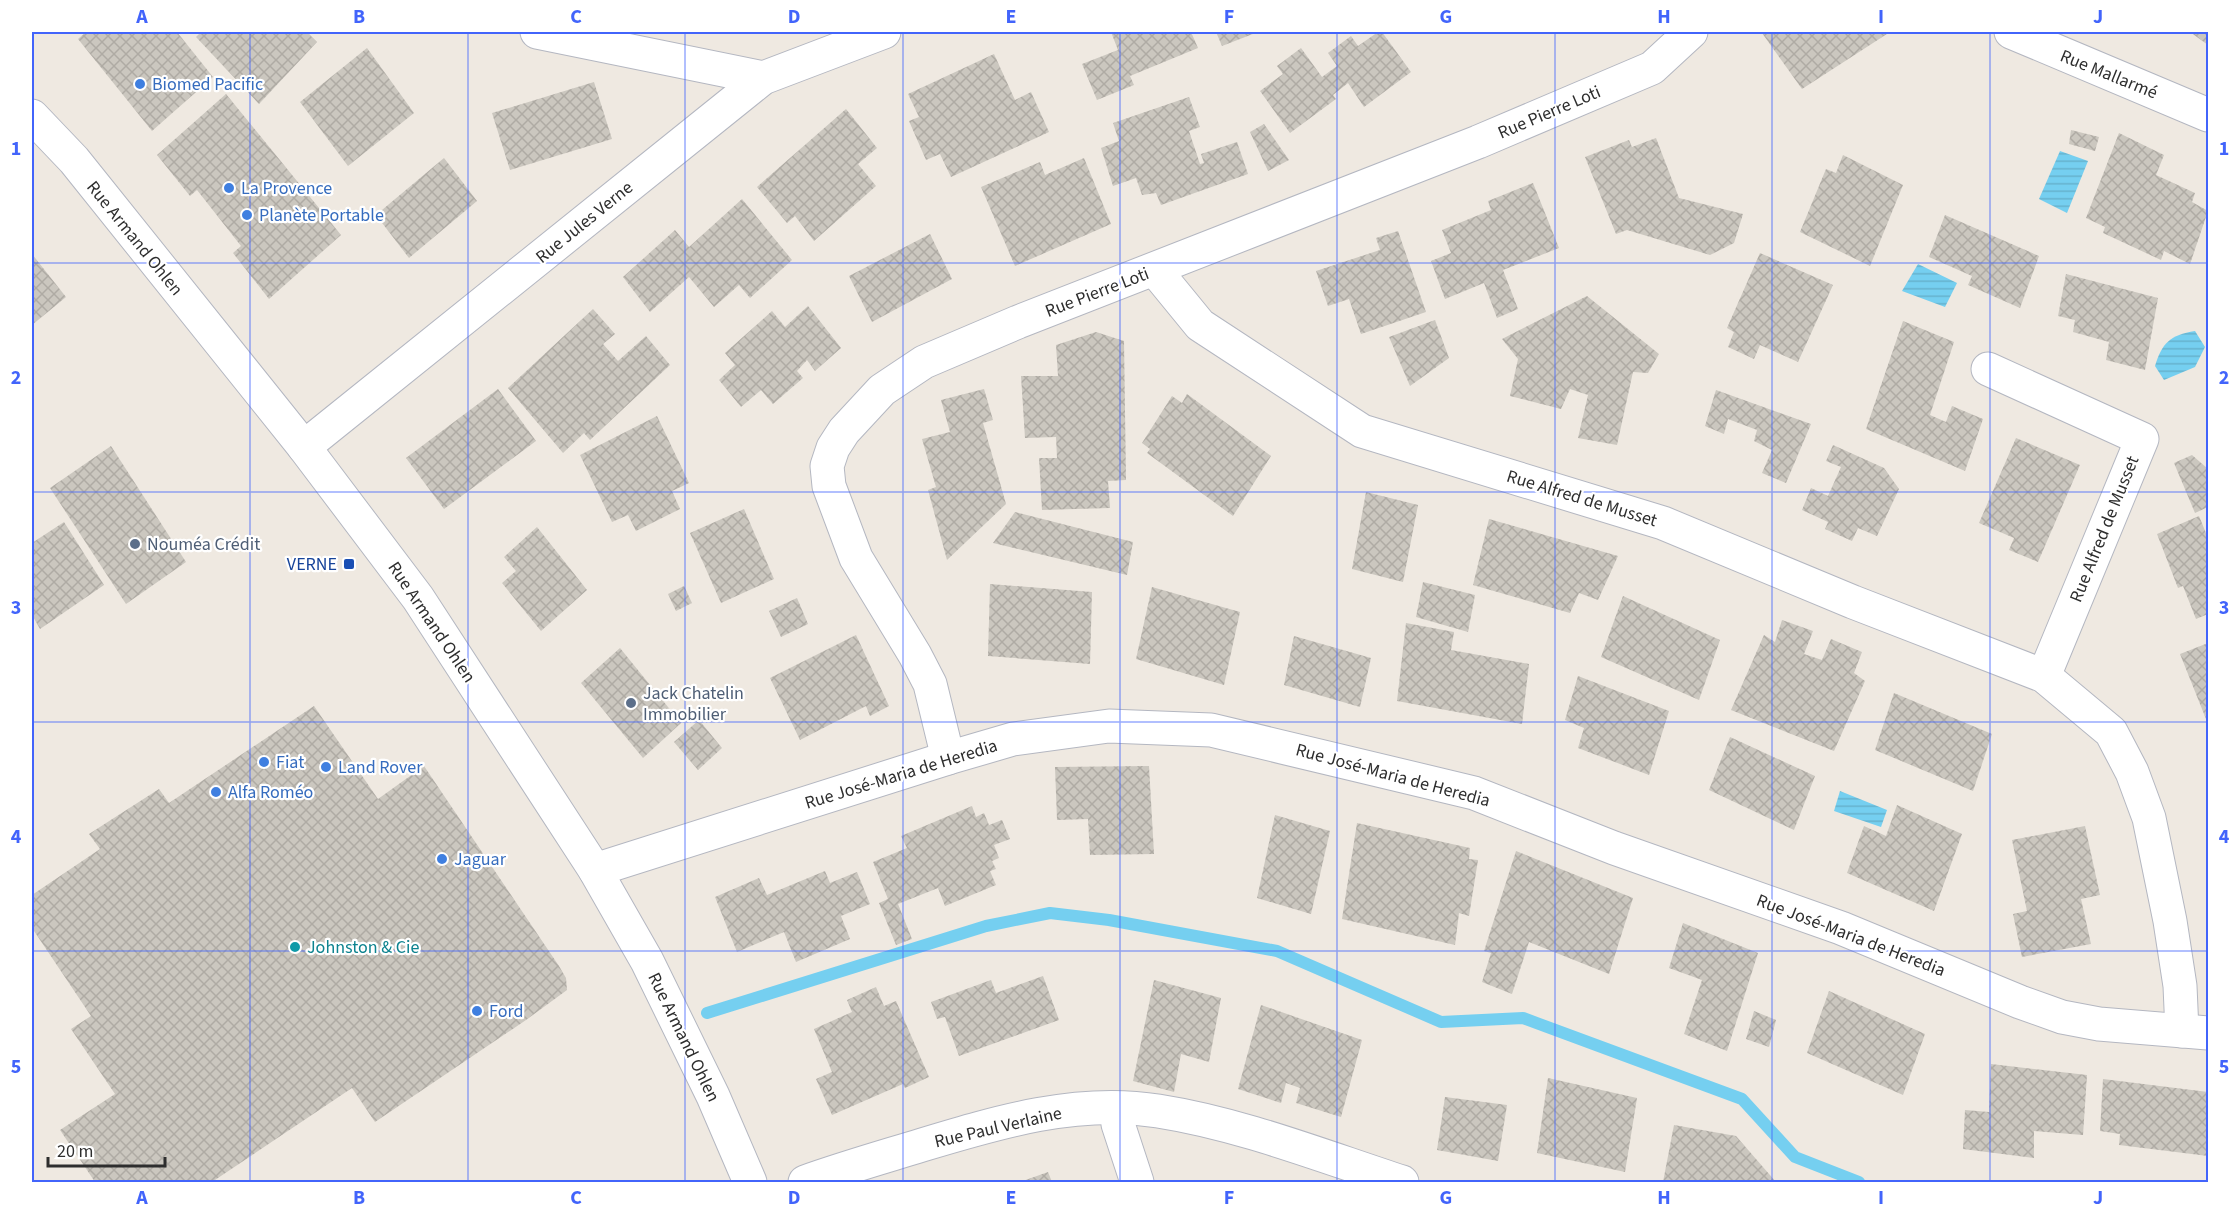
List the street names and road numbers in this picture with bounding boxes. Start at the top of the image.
street label: Rue Mallarmé [2056,44,2161,105]
street label: Rue Pierre Loti [1494,80,1604,145]
street label: Rue Jules Verne [530,175,638,269]
street label: Rue Armand Ohlen [80,176,189,301]
street label: Rue Pierre Loti [1042,261,1153,324]
street label: Rue Alfred de Musset [2064,452,2145,606]
street label: Rue Alfred de Musset [1504,464,1660,533]
street label: Rue Armand Ohlen [382,557,481,688]
street label: Rue José-Maria de Heredia [802,733,1001,816]
street label: Rue José-Maria de Heredia [1293,737,1493,813]
street label: Rue José-Maria de Heredia [1753,888,1949,983]
street label: Rue Armand Ohlen [641,968,726,1106]
street label: Rue Paul Verlaine [932,1101,1064,1154]

